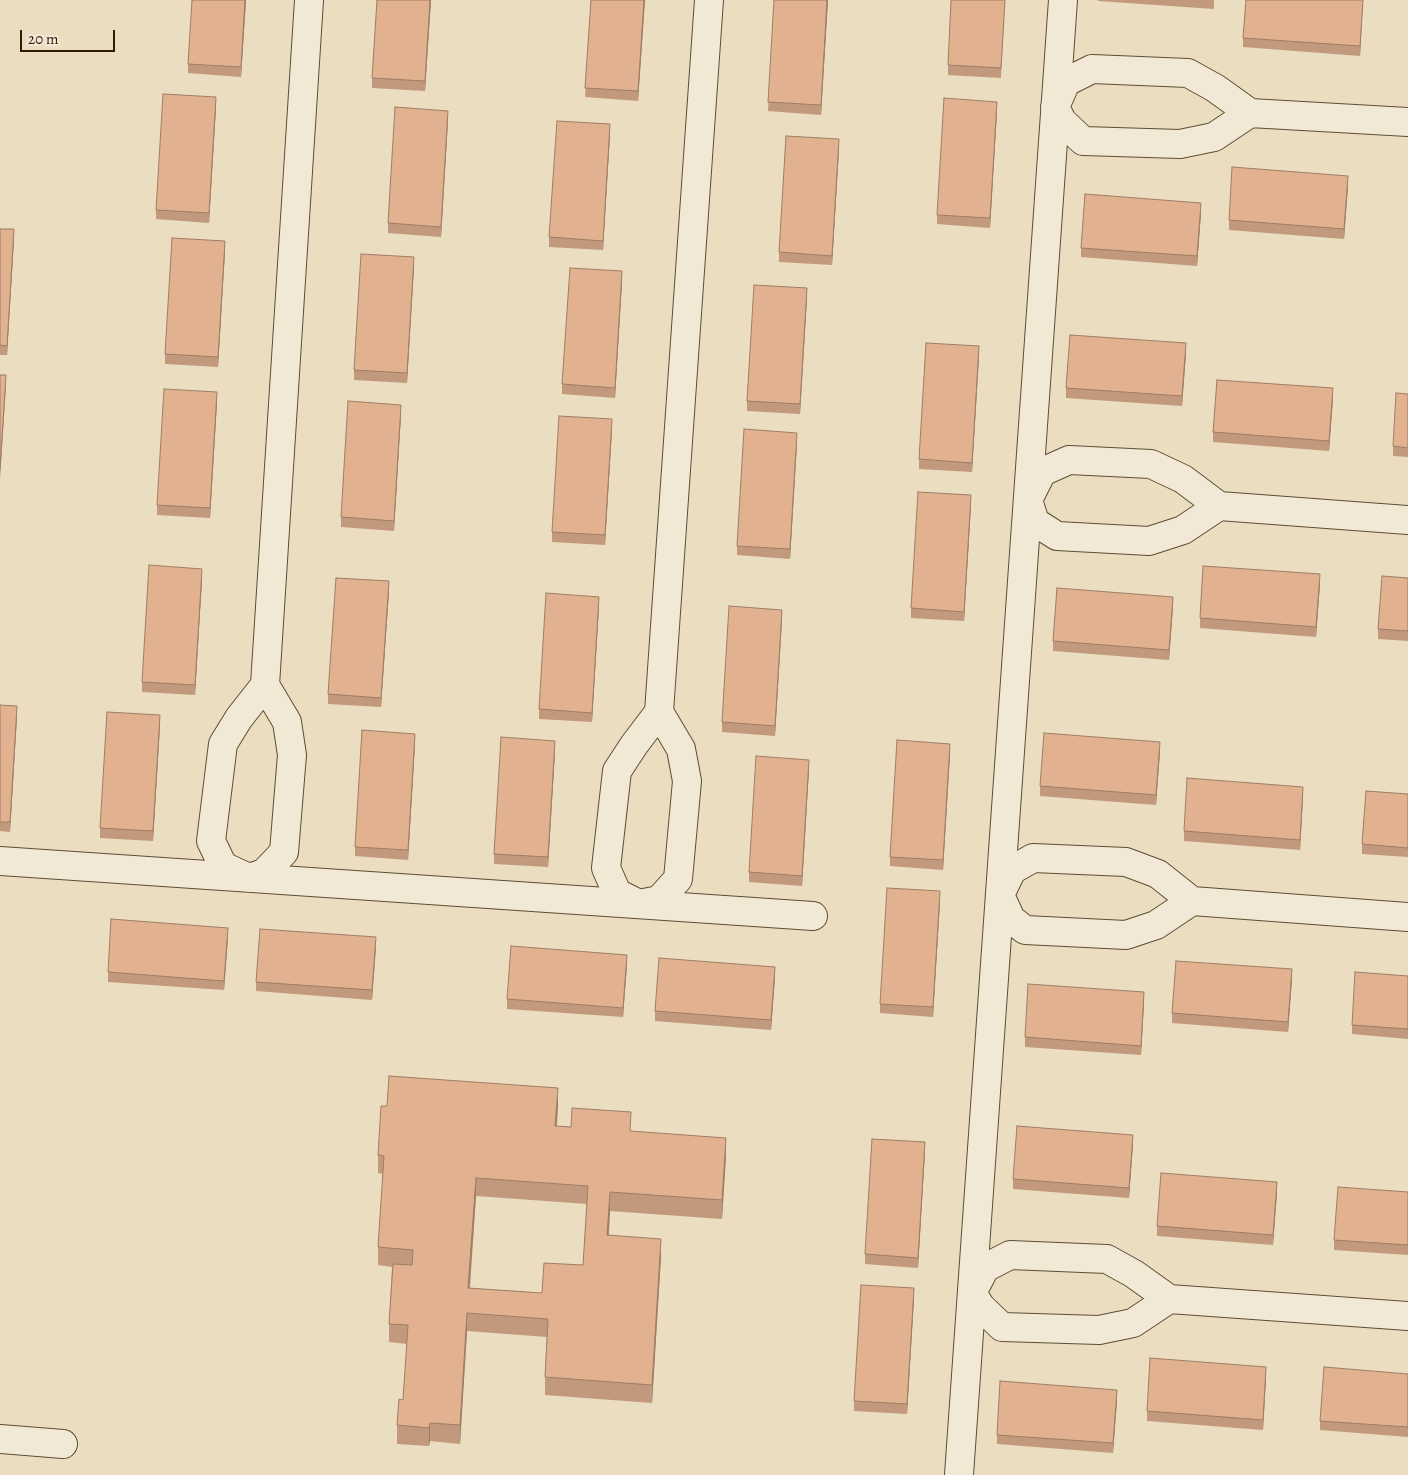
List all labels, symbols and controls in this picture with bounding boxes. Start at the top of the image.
scale bar [22,20,118,52]
text: 20 m [28,29,59,49]

